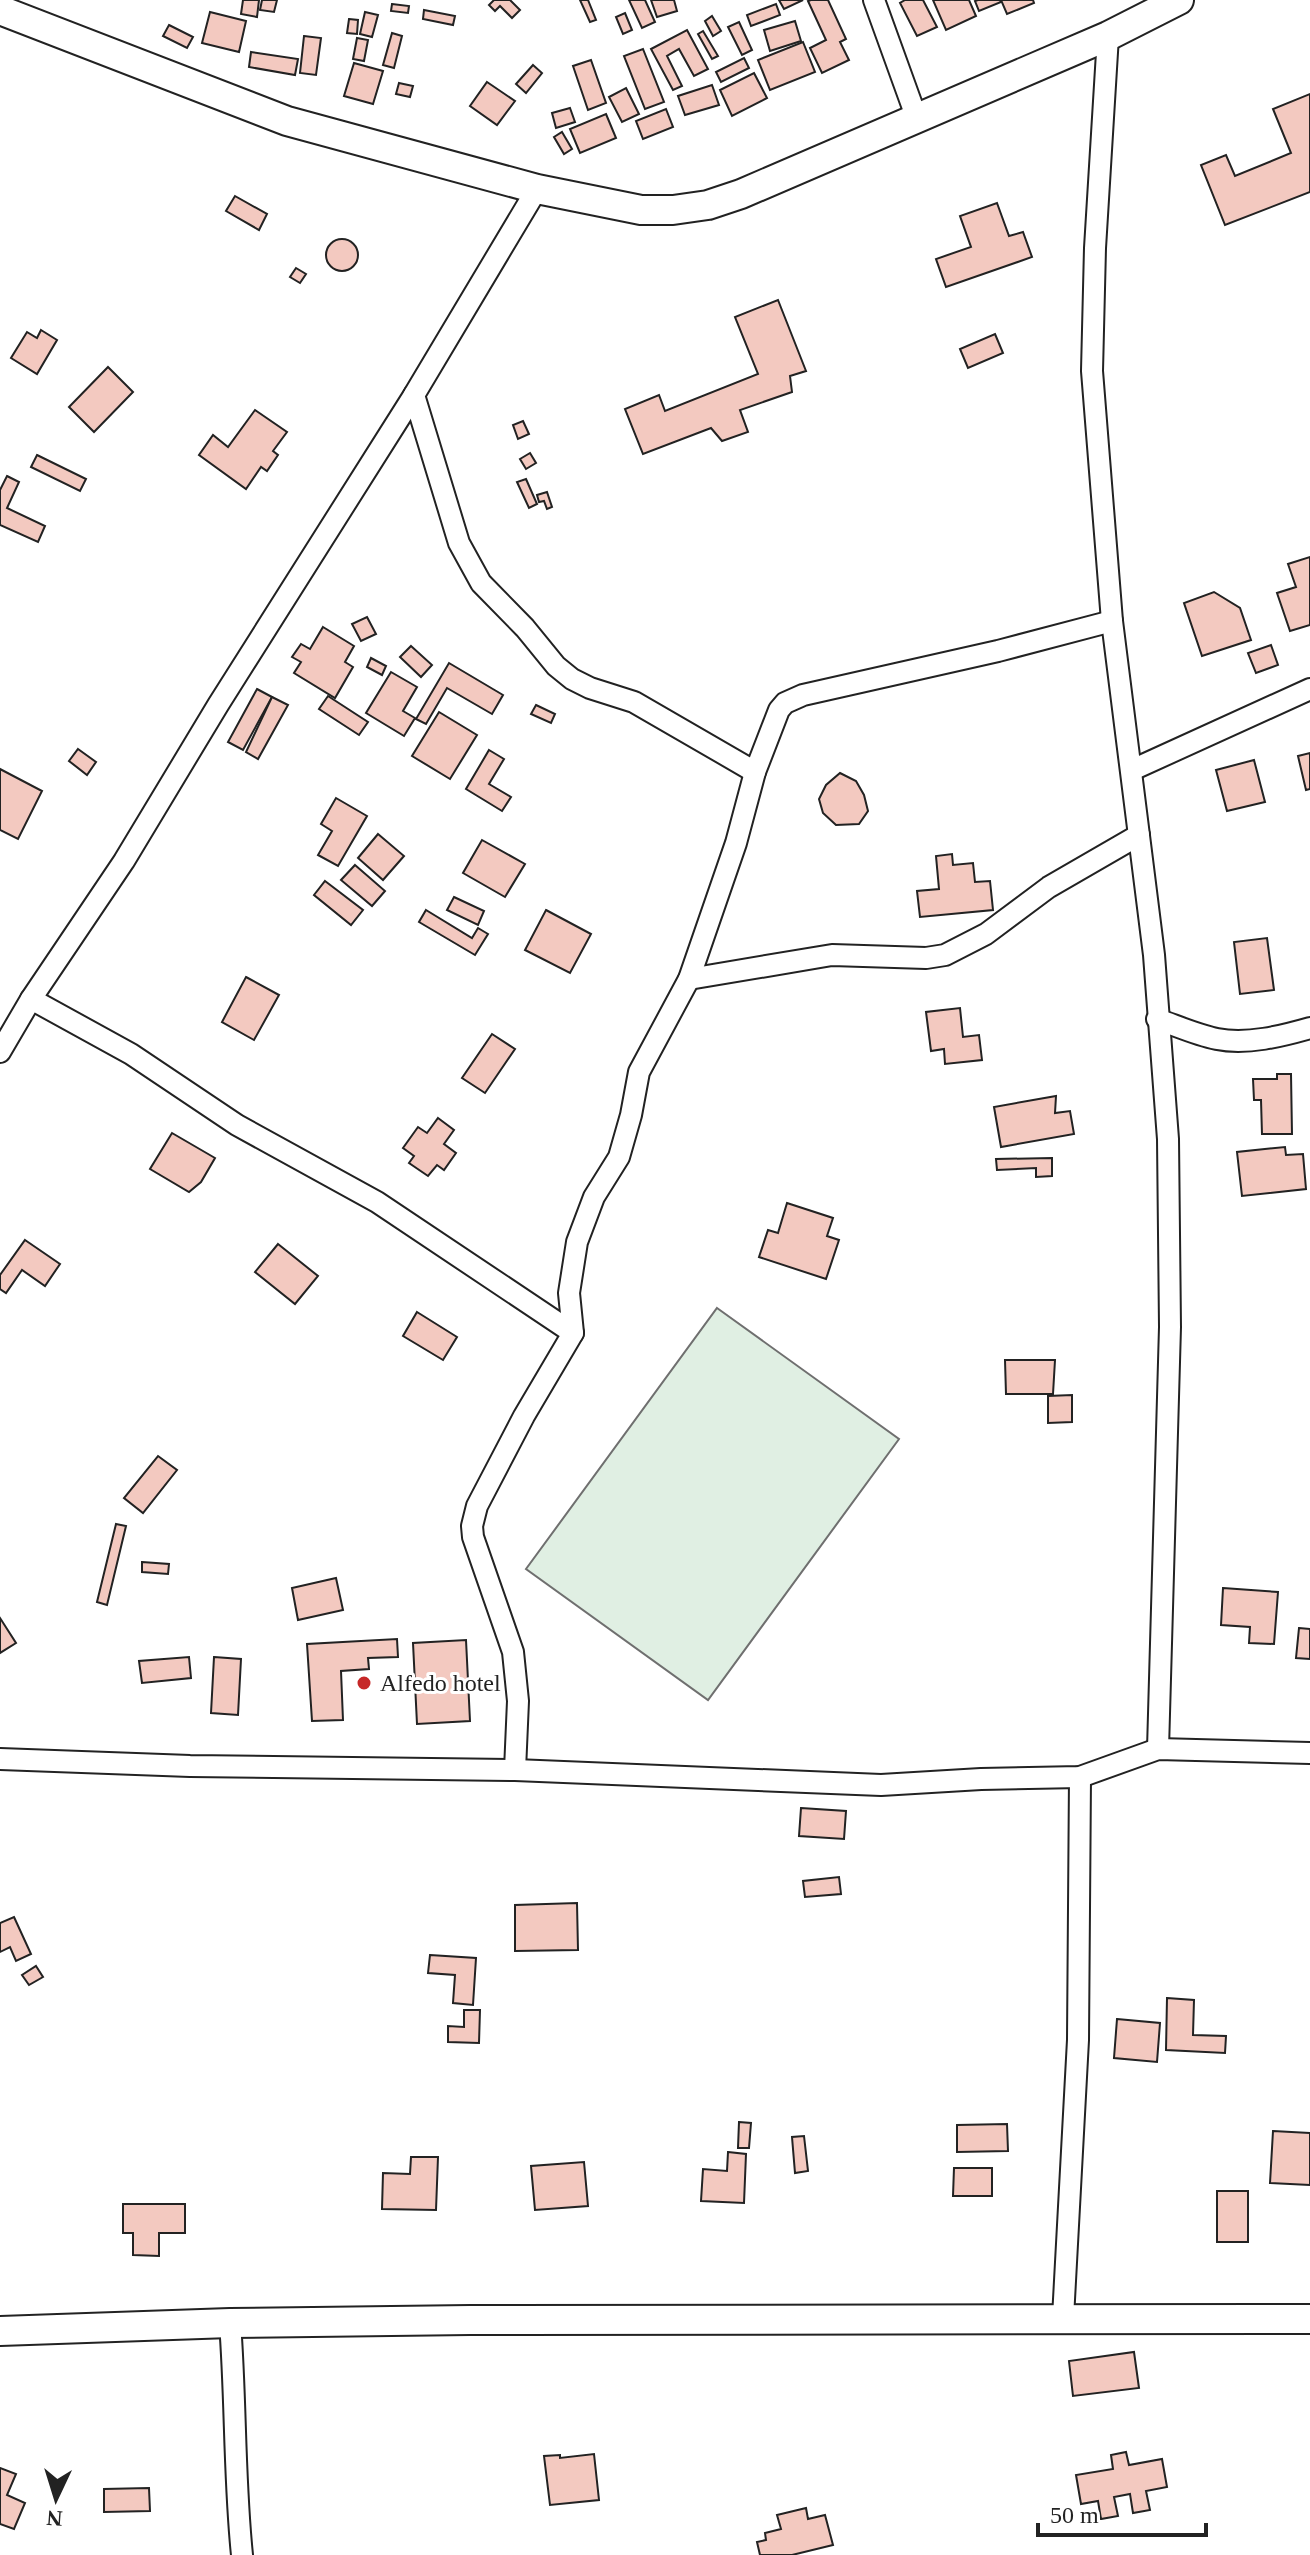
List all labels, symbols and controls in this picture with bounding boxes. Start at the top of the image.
place label: Alfedo hotel [380,1670,501,1696]
marker: Alfedo hotel [355,1674,373,1692]
north arrow [16,2459,96,2539]
scale bar [1038,2487,1206,2537]
text: 50 m [1050,2502,1099,2528]
text: N [46,2505,63,2531]

